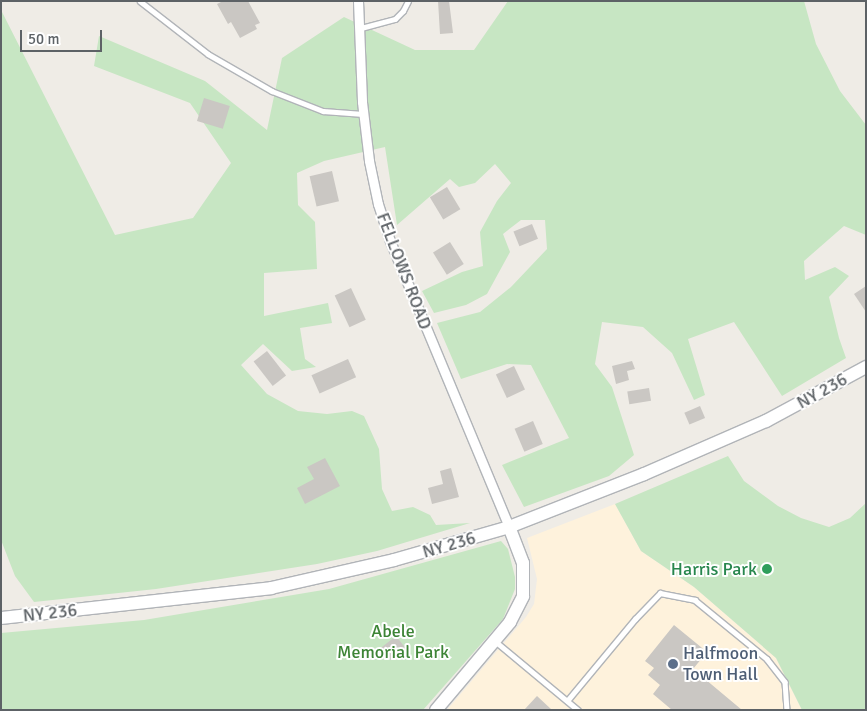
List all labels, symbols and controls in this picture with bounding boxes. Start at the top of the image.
scale bar [22,20,105,52]
text: 50 m [28,30,59,48]
street label: FELLOWS ROAD [372,210,436,332]
street label: NY 236 [793,368,851,414]
street label: NY 236 [420,527,478,563]
place label: Harris Park [671,558,757,580]
marker: Harris Park [761,563,773,575]
street label: NY 236 [22,599,78,627]
park label: Abele Memorial Park [337,621,449,664]
place label: Halfmoon Town Hall [683,643,758,686]
marker: Halfmoon Town Hall [667,658,679,670]

